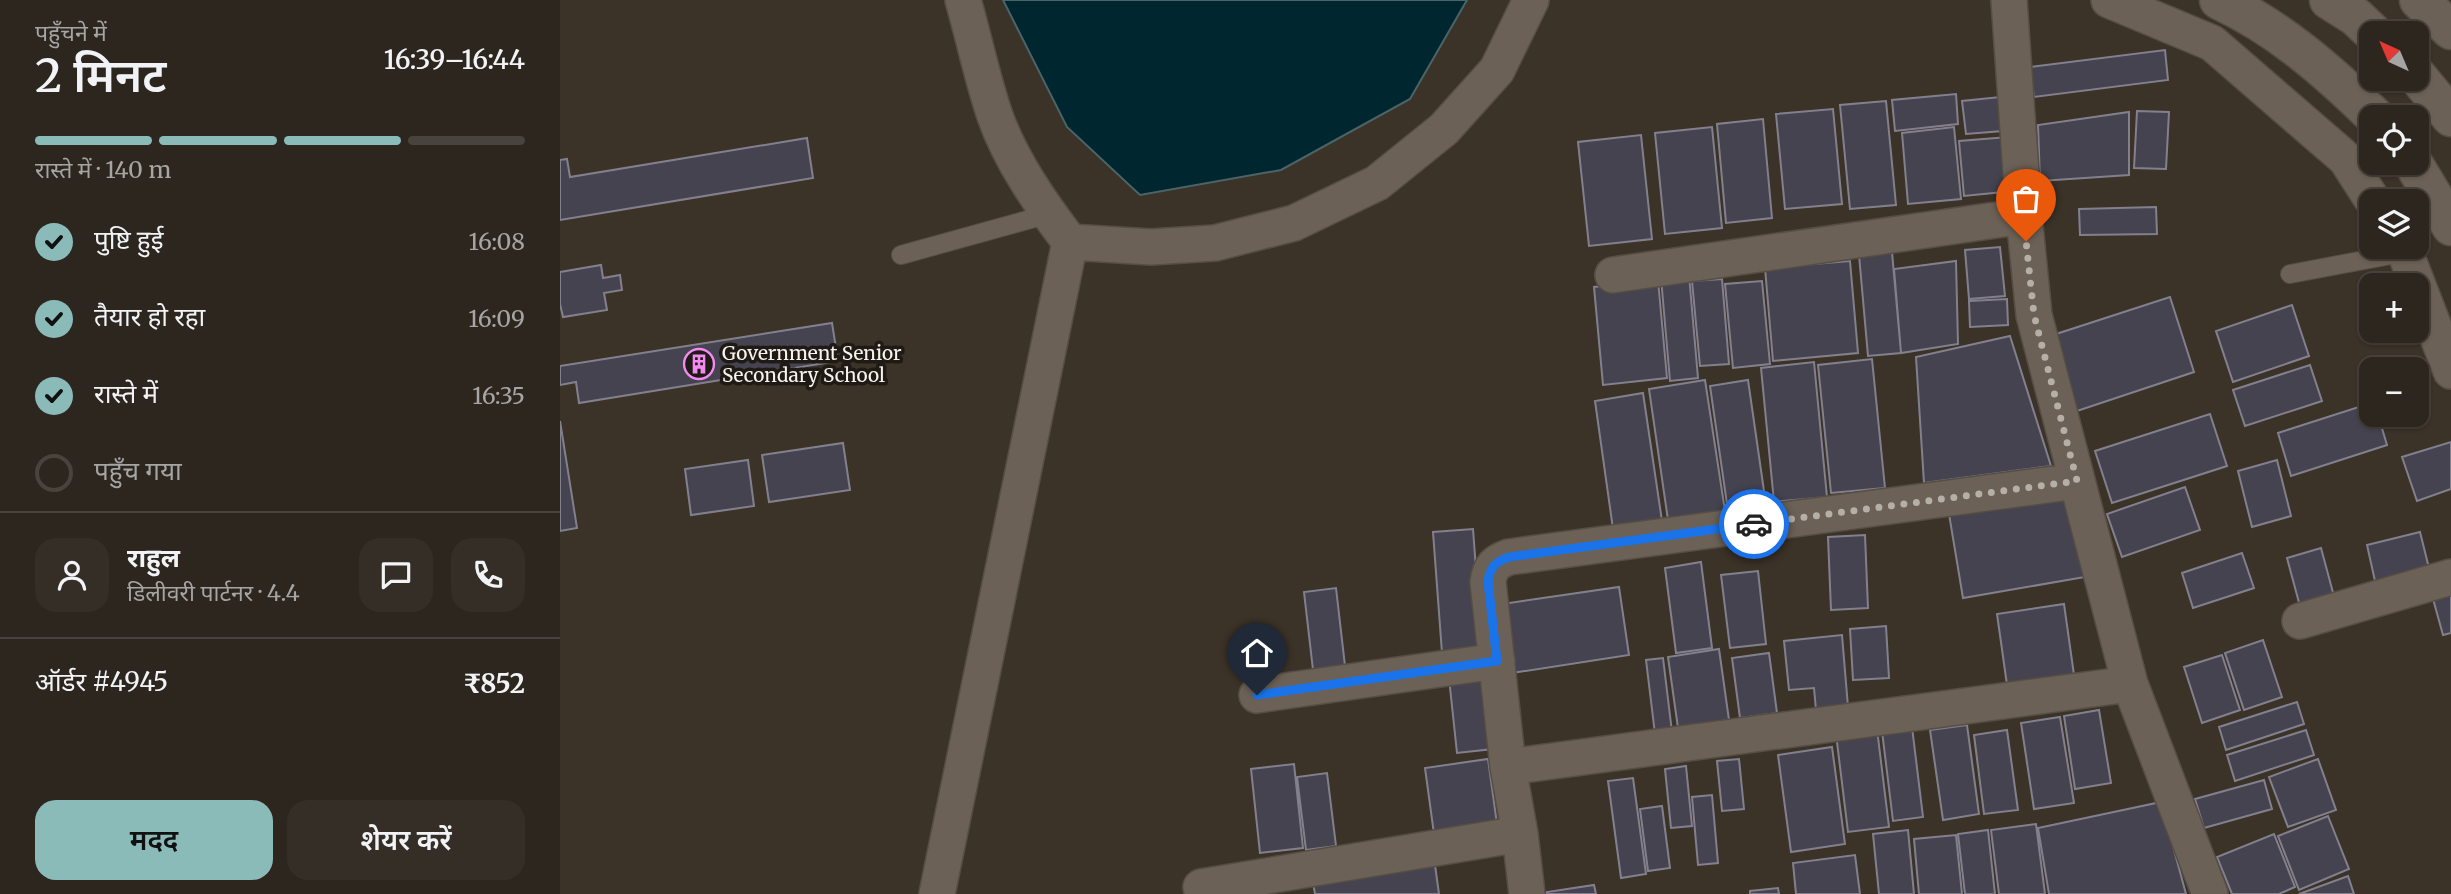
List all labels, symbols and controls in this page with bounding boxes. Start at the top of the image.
text: पहुँचने में [35,18,107,47]
north arrow [2359,21,2429,91]
map controls [2359,21,2429,427]
text: 16:39–16:44 [384,43,525,76]
text: 2 मिनट [35,47,167,105]
button: locate [2359,105,2429,175]
text: रास्ते में · 140 m [35,155,171,184]
pin [1996,169,2056,241]
icon: bag [2007,180,2045,218]
button: layers [2359,189,2429,259]
icon: check [35,223,73,261]
text: पुष्टि हुई [94,223,163,256]
text: 16:08 [469,227,525,256]
button: + [2359,273,2429,343]
icon: check [35,300,73,338]
text: तैयार हो रहा [94,300,205,333]
text: 16:09 [468,304,525,333]
place label: Government Senior Secondary School [722,341,902,387]
building icon: Government Senior Secondary School [682,347,716,381]
button: − [2359,357,2429,427]
icon: check [35,377,73,415]
text: रास्ते में [94,377,158,410]
text: 16:35 [472,381,525,410]
text: पहुँच गया [94,454,182,487]
courier [1719,489,1789,559]
icon: car [1735,505,1773,543]
button: person [35,538,109,612]
button: chat [359,538,433,612]
button: phone [451,538,525,612]
text: राहुल [127,541,180,574]
text: डिलीवरी पार्टनर · 4.4 [127,578,300,607]
pin [1227,623,1287,695]
icon: home [1238,634,1276,672]
text: ऑर्डर #4945 [35,665,168,698]
text: ₹852 [463,667,525,700]
button: मदद [35,800,273,880]
button: शेयर करें [287,800,525,880]

